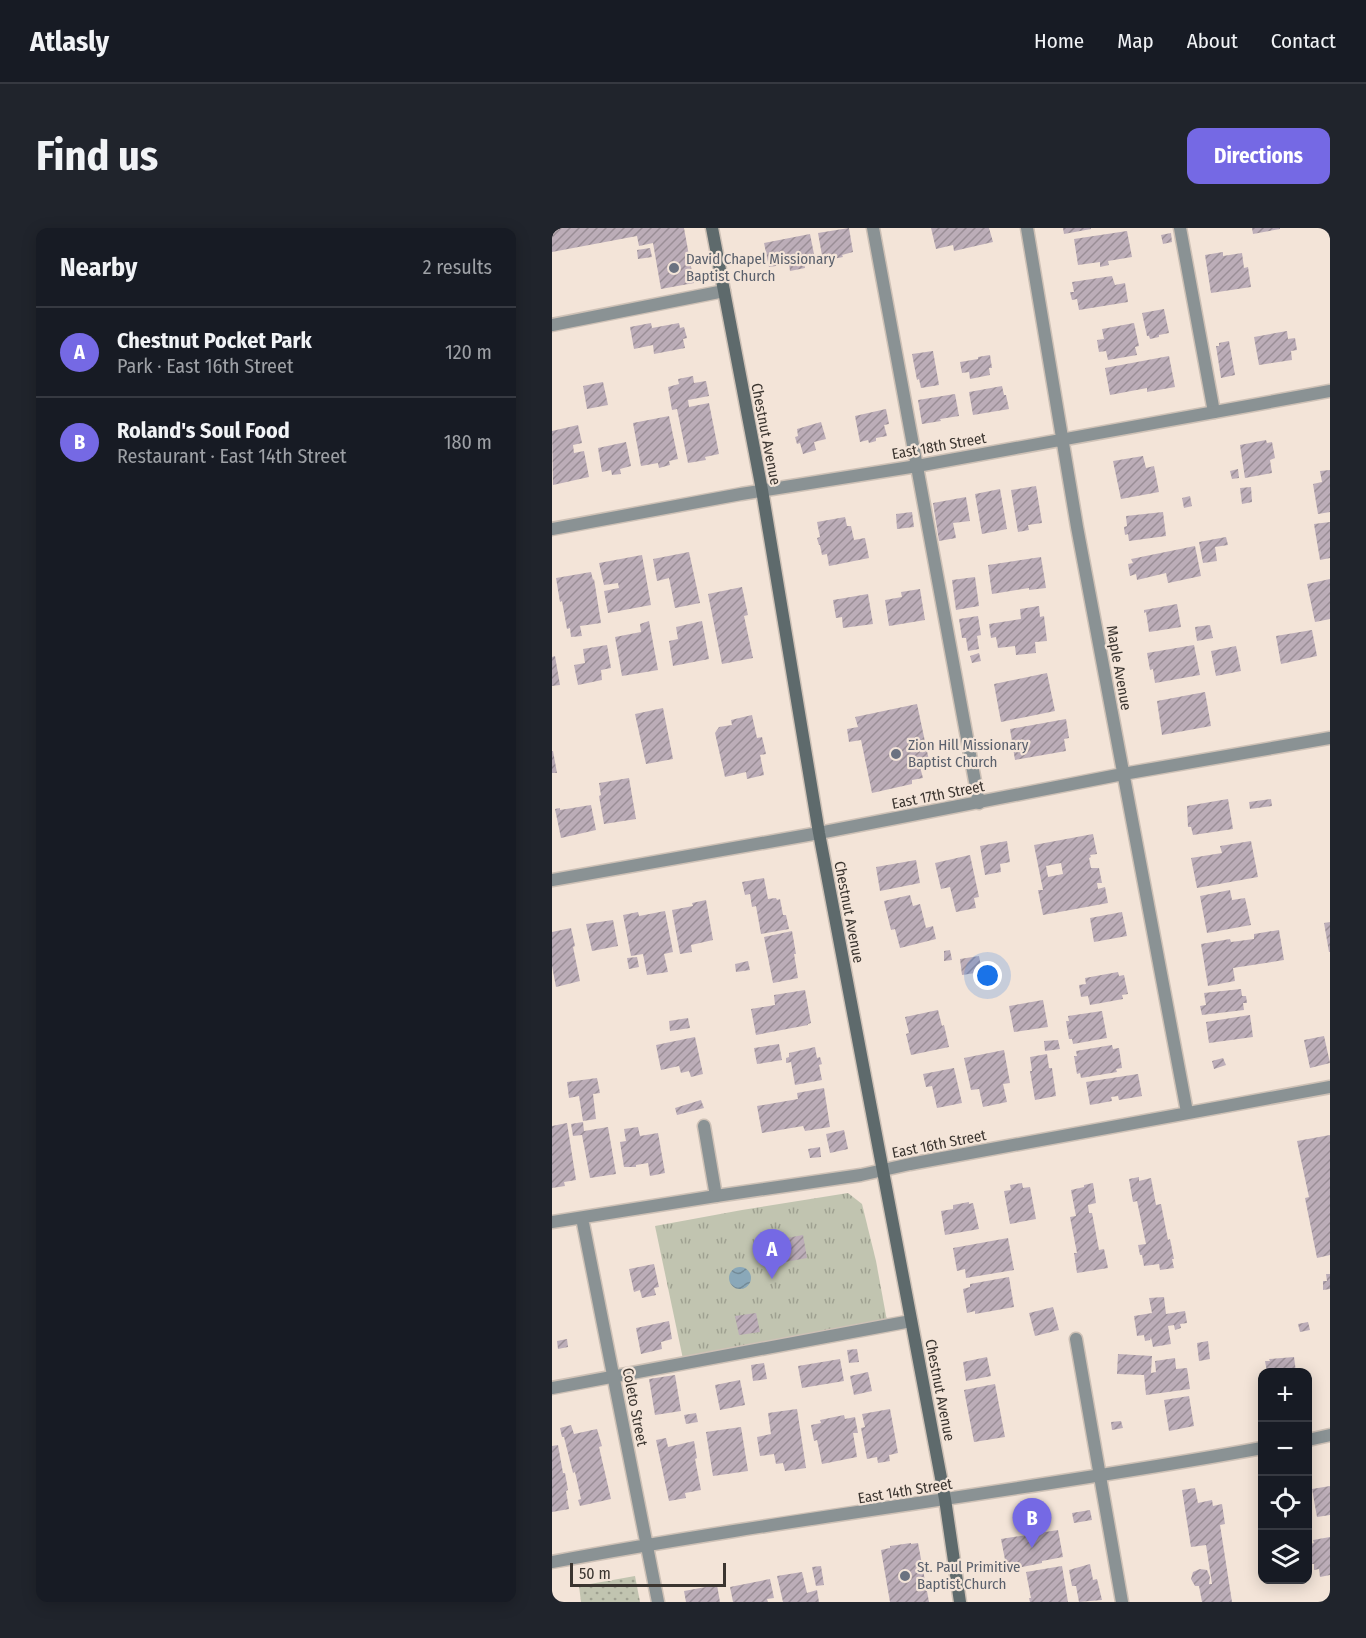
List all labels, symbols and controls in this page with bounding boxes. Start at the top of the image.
text: Atlasly [30,25,109,58]
text: Home [1034,28,1084,54]
text: Map [1117,28,1154,54]
text: About [1187,28,1238,54]
text: Contact [1271,28,1336,54]
button: Directions [1187,128,1330,184]
text: Find us [36,131,158,181]
place label: David Chapel Missionary Baptist Church [686,250,836,285]
text: Nearby [60,252,137,283]
text: 2 results [423,255,492,279]
marker: David Chapel Missionary Baptist Church [667,261,681,275]
text: Chestnut Pocket Park [117,327,312,354]
text: A [74,340,85,364]
text: 120 m [445,340,492,364]
text: Park · East 16th Street [117,354,293,378]
street label: Chestnut Avenue [747,382,785,486]
text: Roland's Soul Food [117,417,290,444]
street label: East 18th Street [890,429,988,463]
text: B [74,430,85,454]
text: 180 m [444,430,492,454]
text: Restaurant · East 14th Street [117,444,347,468]
street label: Maple Avenue [1103,624,1135,712]
place label: Zion Hill Missionary Baptist Church [908,736,1029,771]
marker: Zion Hill Missionary Baptist Church [889,747,903,761]
street label: East 17th Street [890,777,986,813]
street label: Chestnut Avenue [830,860,868,964]
your location [973,961,1002,990]
street label: East 16th Street [890,1126,988,1162]
pin: A [752,1230,792,1279]
street label: Chestnut Avenue [921,1338,959,1442]
street label: Coleto Street [619,1366,651,1448]
map controls [1258,1368,1312,1584]
button: + [1258,1368,1312,1422]
button: − [1258,1422,1312,1476]
street label: East 14th Street [857,1475,954,1507]
button: locate [1258,1476,1312,1530]
pin: B [1012,1498,1052,1548]
button: layers [1258,1530,1312,1584]
place label: St. Paul Primitive Baptist Church [917,1558,1020,1593]
scale bar [570,1560,726,1588]
text: 50 m [579,1564,611,1583]
marker: St. Paul Primitive Baptist Church [898,1569,912,1583]

